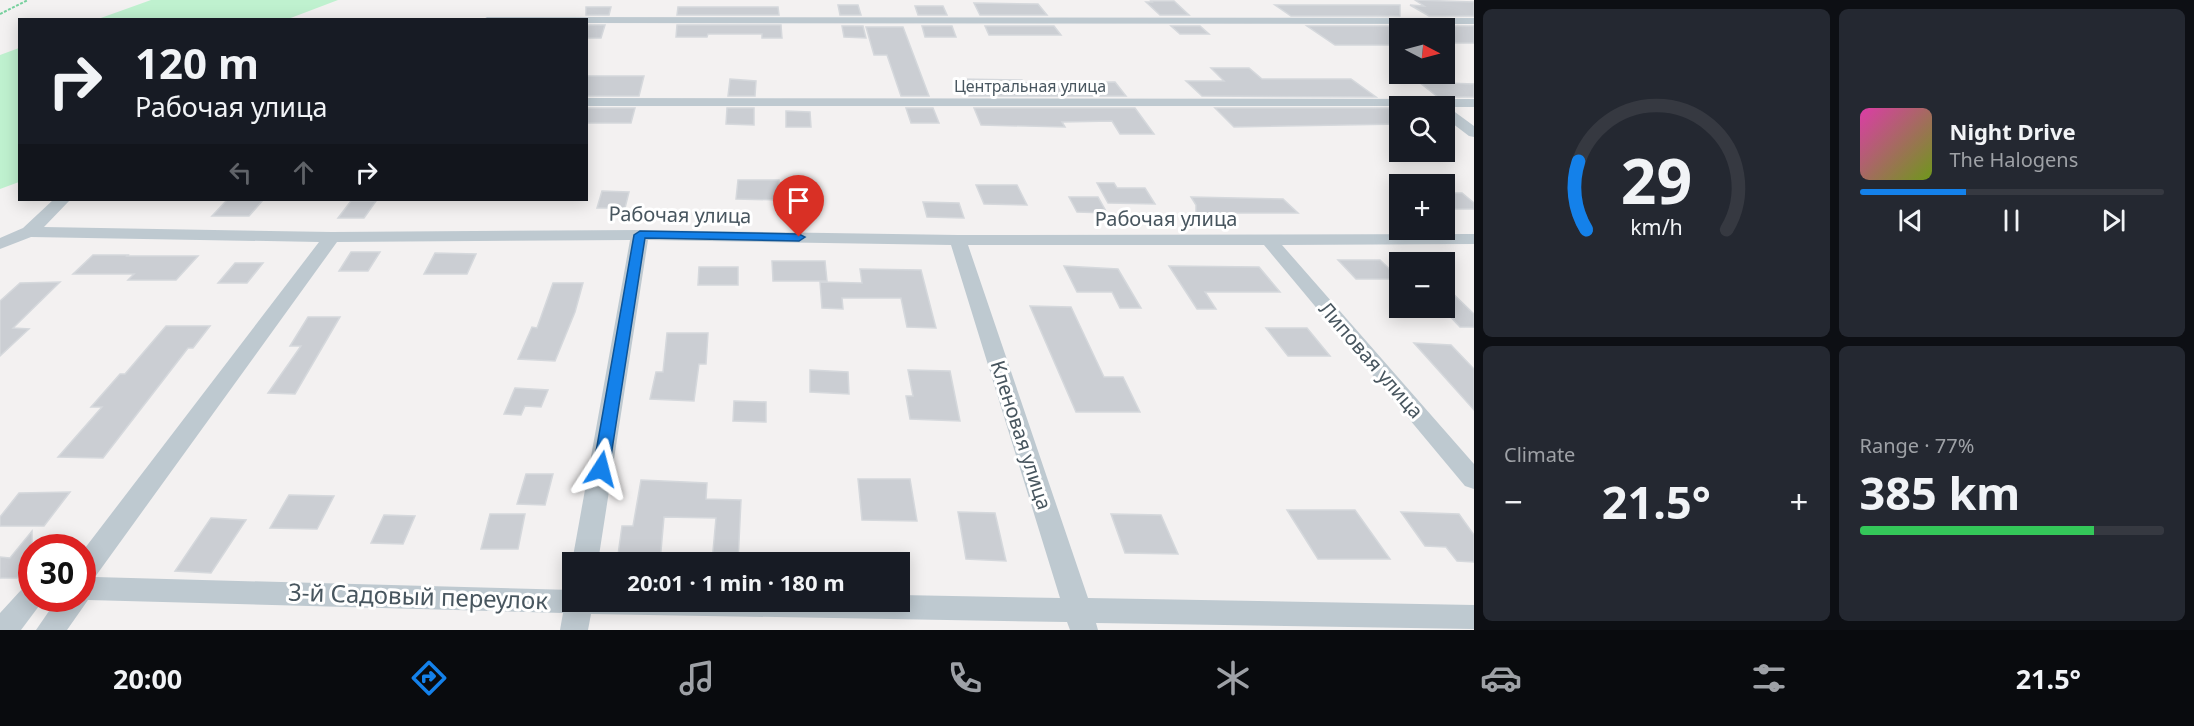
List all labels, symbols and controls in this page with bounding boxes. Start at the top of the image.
north arrow [1389,18,1455,84]
map controls [1389,18,1455,318]
text: 120 m [135,34,259,91]
icon: right [36,42,114,120]
street label: Центральная улица [954,75,1106,97]
text: Рабочая улица [135,88,328,125]
button: search [1389,96,1455,162]
text: Night Drive [1950,116,2076,146]
text: 29 [1621,137,1692,222]
text: The Halogens [1950,146,2078,173]
icon: left [224,156,257,189]
icon: ahead [287,156,320,189]
icon: right [350,156,383,189]
button: + [1389,174,1455,240]
pin [773,175,824,237]
icon: arrive [782,184,815,217]
street label: Рабочая улица [608,200,752,229]
icon: previous [1894,204,1927,237]
icon: pause [1995,204,2028,237]
icon: next [2097,204,2130,237]
street label: Рабочая улица [1095,205,1237,232]
text: km/h [1630,212,1683,241]
button: − [1389,252,1455,318]
street label: Липовая улица [1313,296,1430,424]
street label: Кленовая улица [985,357,1058,513]
text: Range · 77% [1860,432,1974,459]
position arrow [569,437,633,501]
text: Climate [1504,441,1575,468]
text: 385 km [1860,462,2020,523]
text: 21.5° [1602,471,1711,532]
text: − [1504,479,1523,524]
text: + [1790,479,1808,524]
speed limit sign: 30 [18,534,96,612]
text: 20:01 · 1 min · 180 m [627,567,845,597]
street label: 3-й Садовый переулок [288,574,549,617]
icon: directions [408,657,450,699]
icon: music [676,657,718,699]
icon: phone [944,657,986,699]
icon: climate [1212,657,1254,699]
icon: car [1480,657,1522,699]
icon: filters [1748,657,1790,699]
text: 20:00 [113,660,182,697]
text: 21.5° [2016,660,2081,697]

